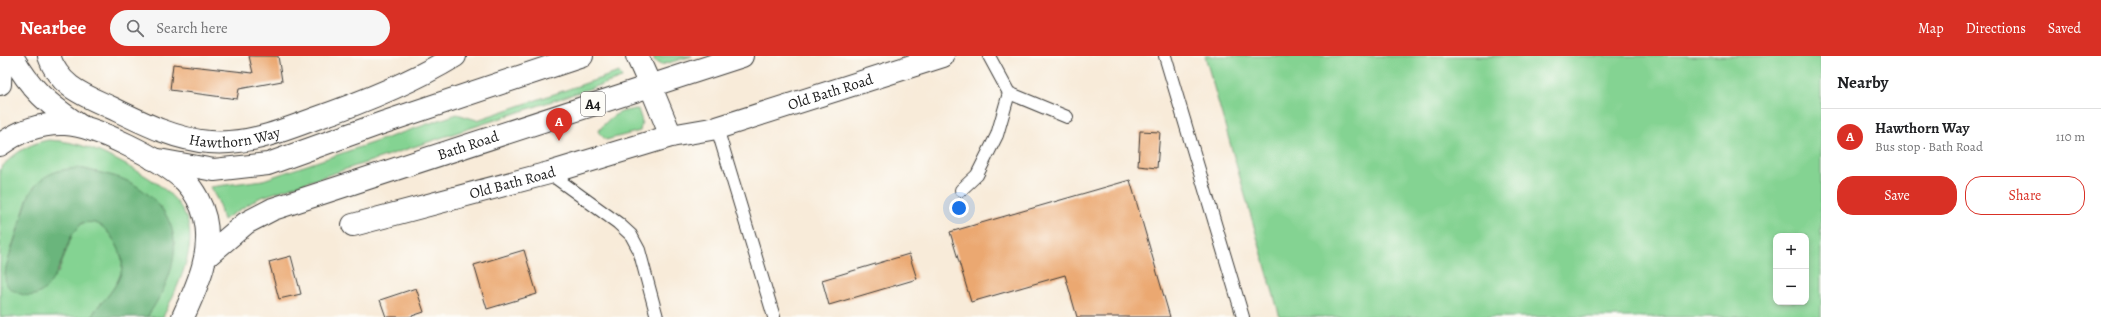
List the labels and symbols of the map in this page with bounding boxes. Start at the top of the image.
street label: Old Bath Road [785,69,876,115]
road number: A4 [581,92,605,116]
pin: A [546,108,572,141]
street label: Hawthorn Way [187,122,283,153]
street label: Bath Road [435,126,502,165]
street label: Old Bath Road [467,161,559,204]
your location [949,198,969,218]

